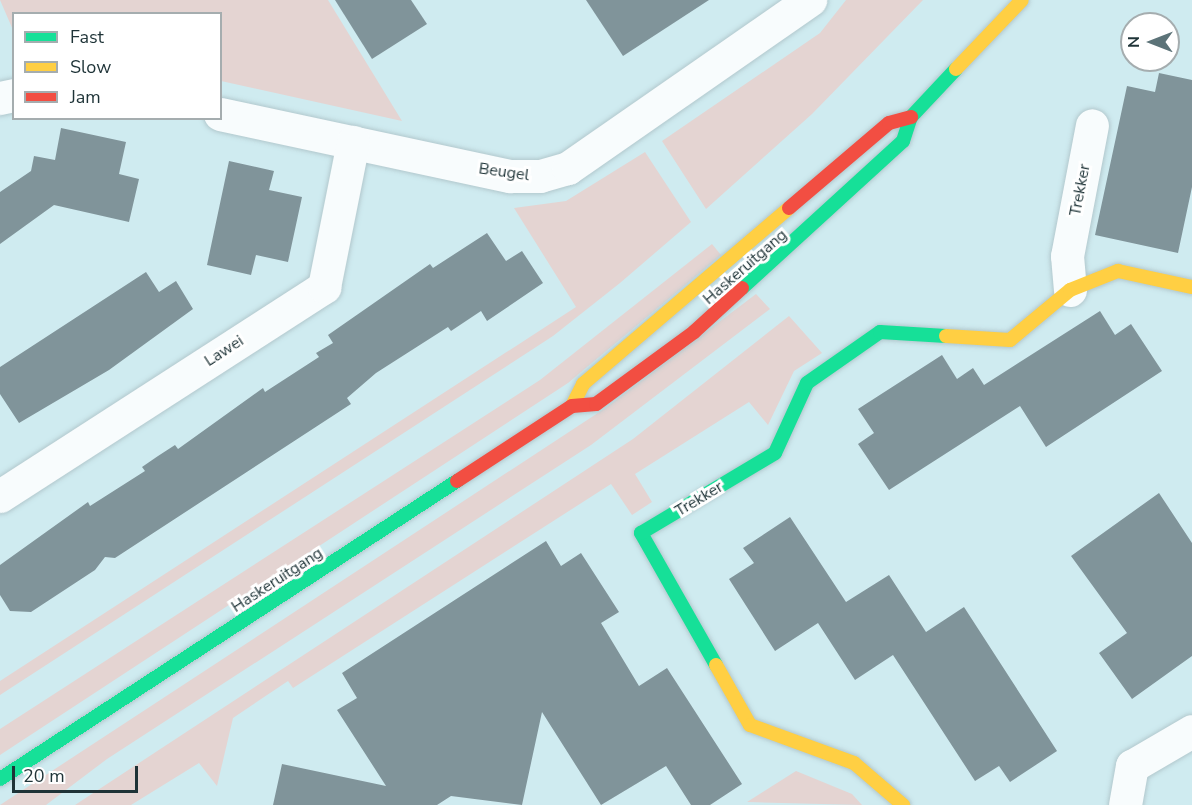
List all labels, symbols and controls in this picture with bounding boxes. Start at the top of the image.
legend [12,12,222,120]
north arrow [1120,12,1180,72]
text: Fast [70,25,104,49]
text: N [1123,36,1145,48]
text: Slow [70,55,111,79]
text: Jam [70,85,101,109]
street label: Beugel [477,159,531,185]
street label: Trekker [1066,162,1094,218]
street label: Haskeruitgang [699,225,791,309]
street label: Lawei [201,331,247,371]
street label: Trekker [672,477,726,521]
street label: Haskeruitgang [228,543,326,617]
scale bar [15,754,141,792]
text: 20 m [23,764,65,788]

